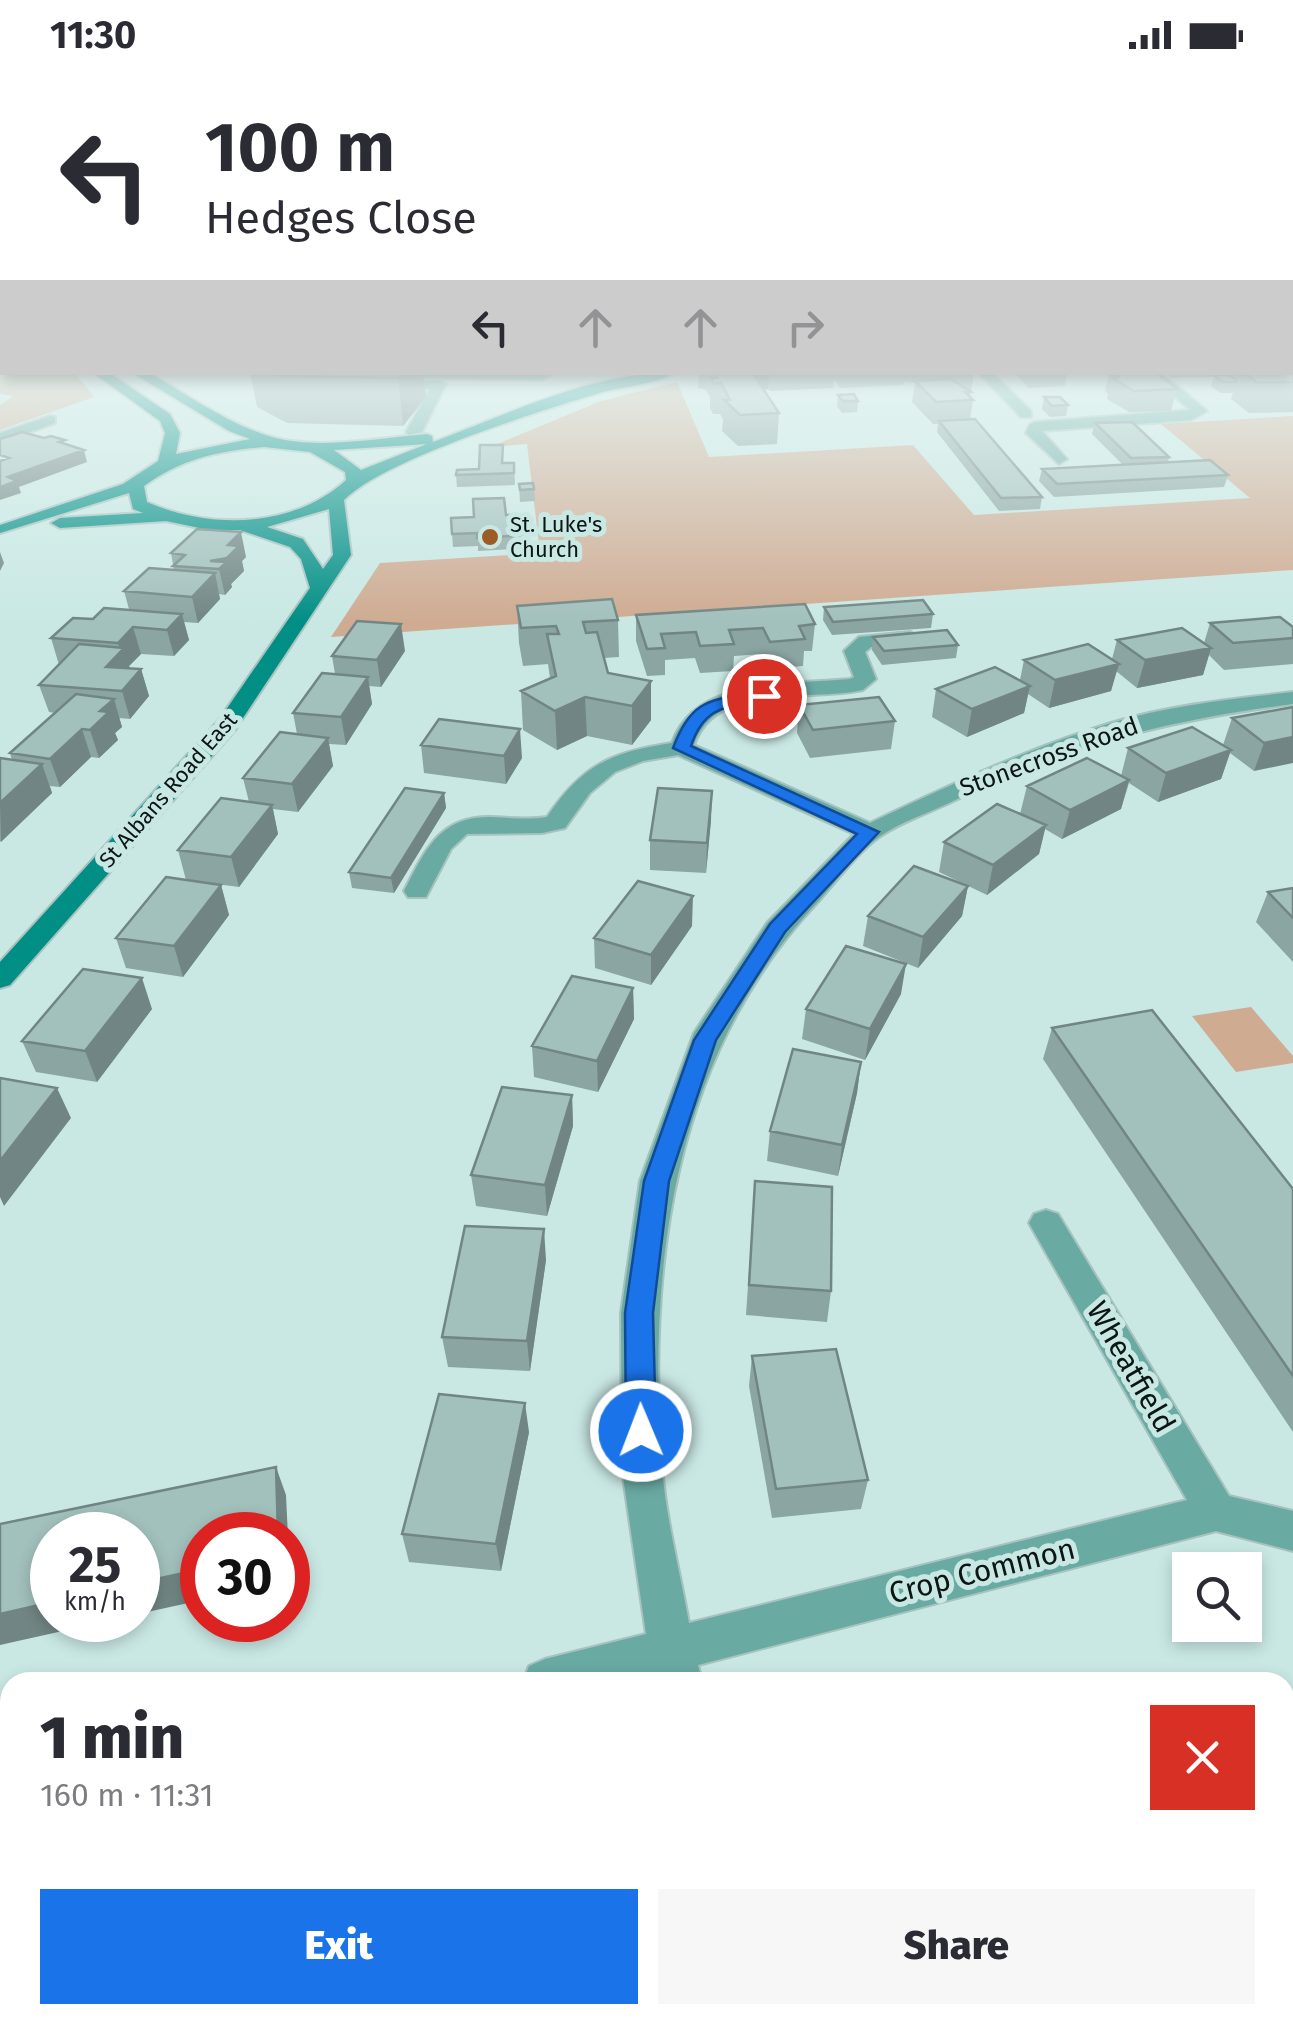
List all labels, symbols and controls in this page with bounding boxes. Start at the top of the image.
text: 11:30 [50,12,136,58]
text: 100 m [205,106,395,190]
icon: left [40,110,170,240]
text: Hedges Close [205,191,477,245]
icon: left [463,300,518,355]
icon: ahead [568,300,623,355]
icon: ahead [673,300,728,355]
icon: right [778,300,833,355]
place label: St. Luke's Church [510,511,602,563]
marker: St. Luke's Church [479,526,501,548]
pin [722,654,807,739]
icon: arrive [737,669,792,724]
street label: St Albans Road East [93,707,243,873]
street label: Stonecross Road [956,711,1142,803]
street label: Wheatfield [1079,1295,1183,1439]
position arrow [589,1379,693,1483]
speed limit sign: 30 [180,1512,310,1642]
street label: Crop Common [885,1530,1079,1612]
text: 25 [69,1535,121,1595]
map controls [1172,1552,1262,1642]
button: search [1172,1552,1262,1642]
text: km/h [64,1587,126,1617]
text: 1 min [40,1702,184,1774]
button: close [1150,1705,1255,1810]
text: 160 m · 11:31 [40,1776,214,1814]
button: Exit [40,1889,638,2004]
button: Share [658,1889,1255,2004]

